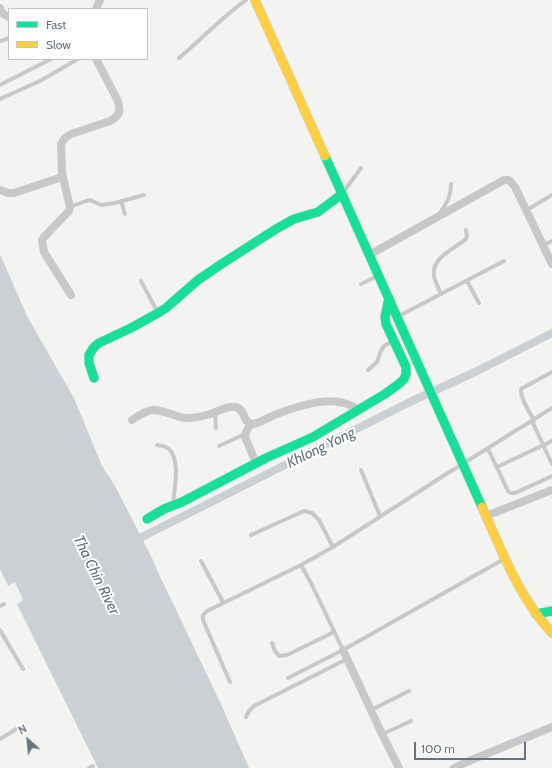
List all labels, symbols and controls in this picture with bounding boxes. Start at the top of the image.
legend [8,8,148,60]
text: Fast [46,17,66,32]
text: Slow [46,37,71,52]
water label: Khlong Yong [284,424,358,472]
water label: Tha Chin River [69,532,123,618]
north arrow [8,720,48,760]
text: N [16,721,29,737]
scale bar [416,734,528,760]
text: 100 m [421,741,455,756]

